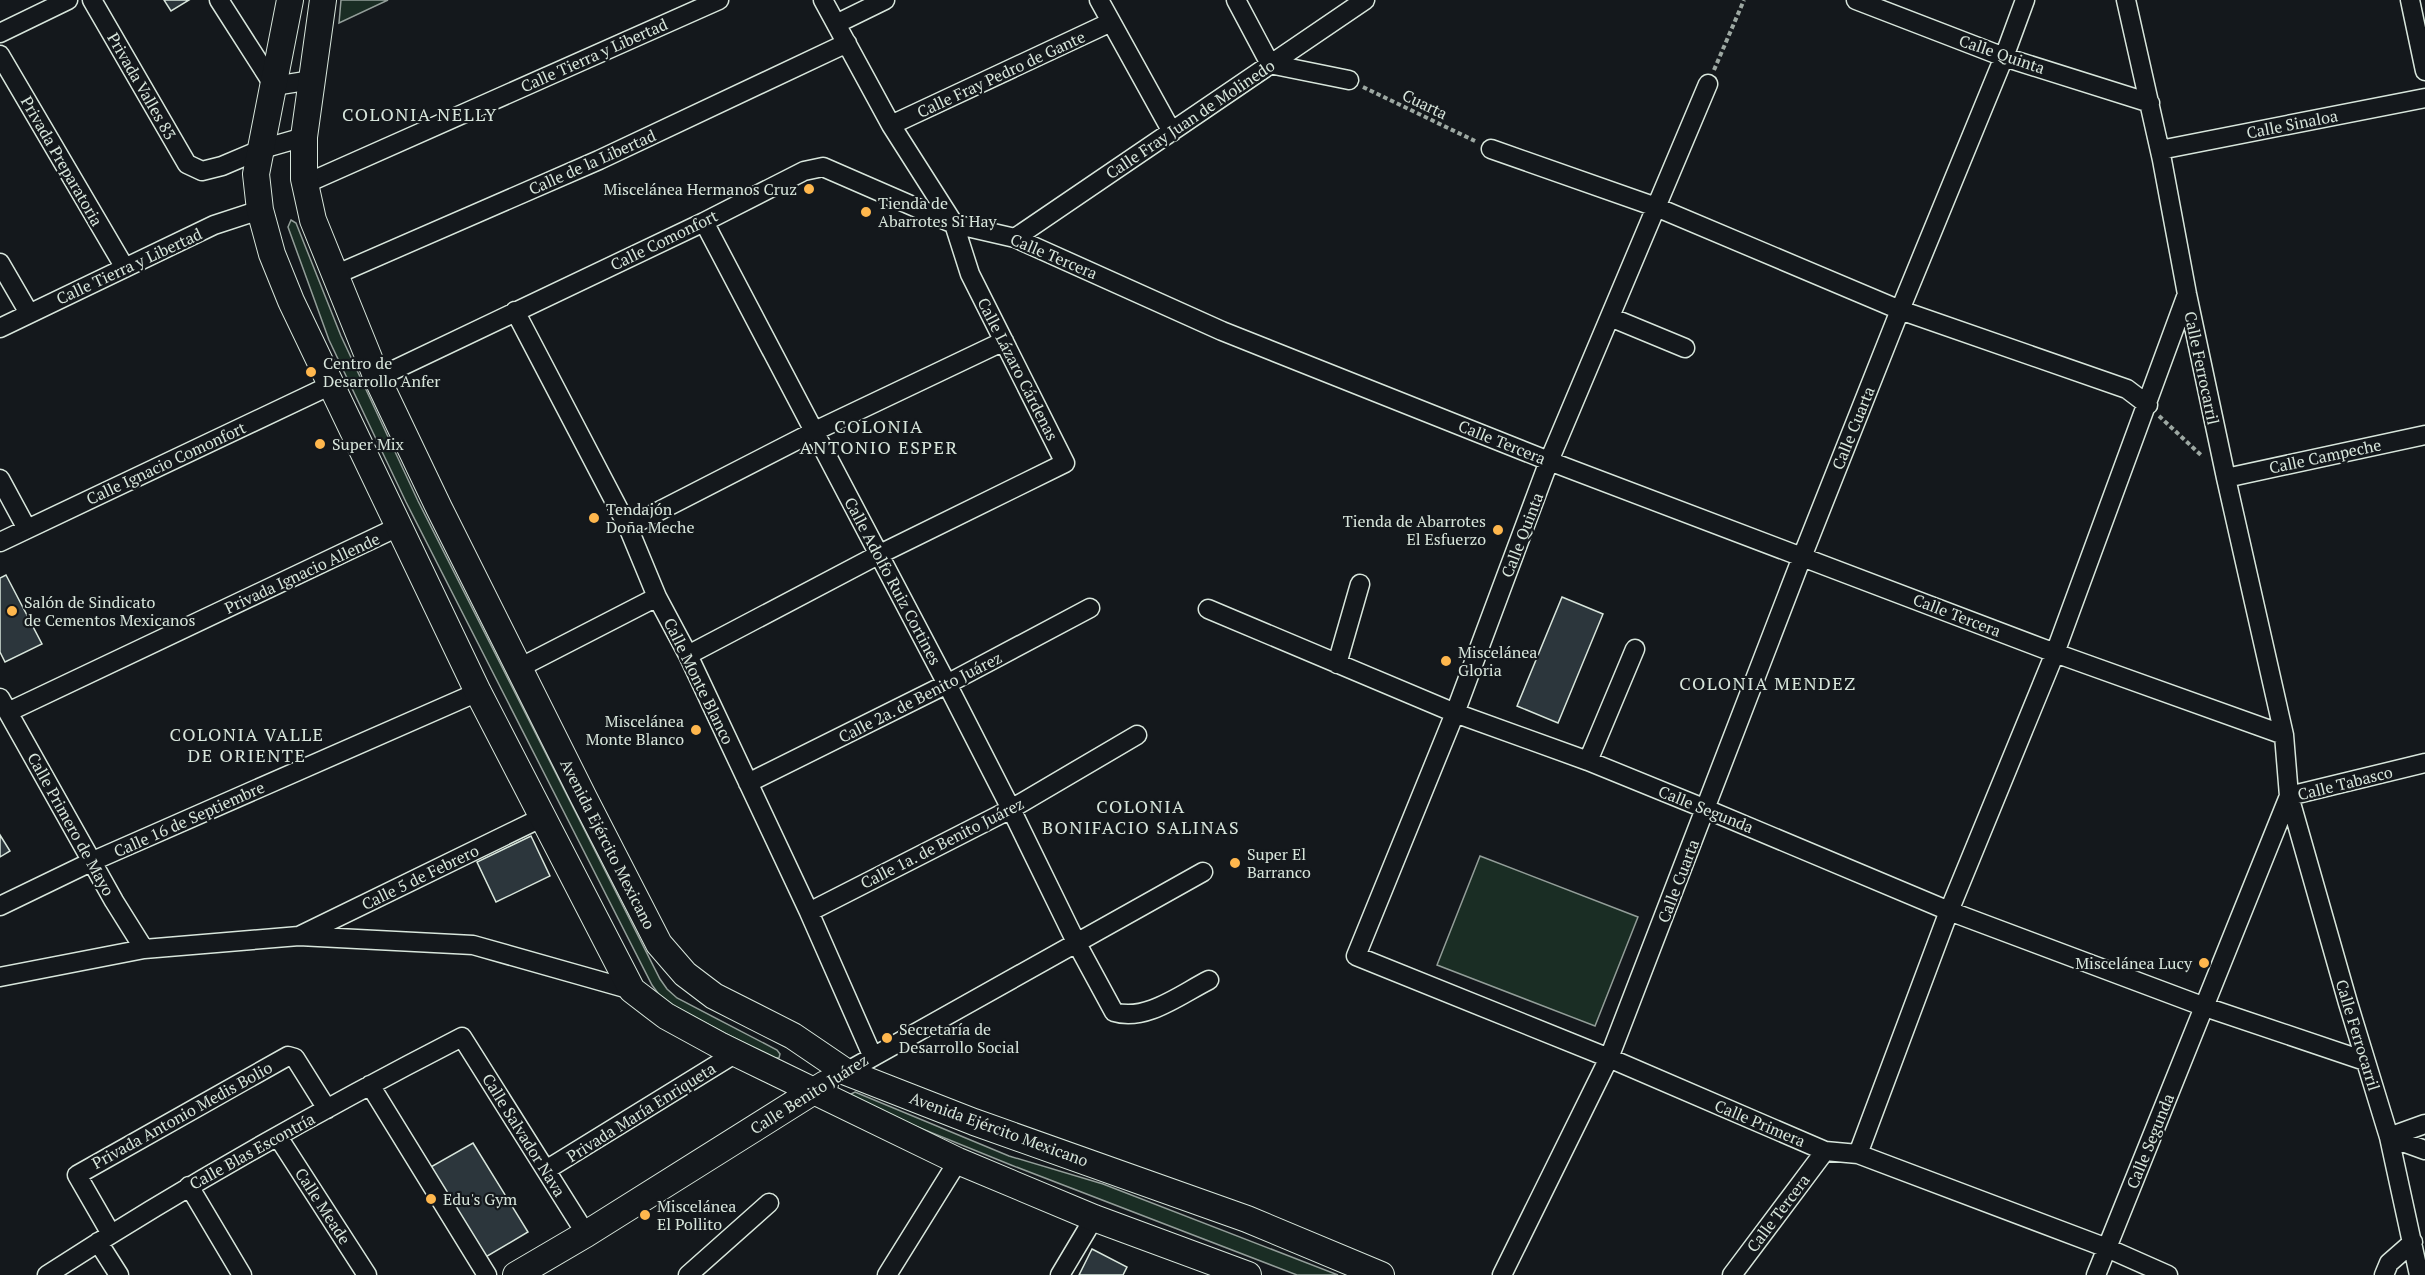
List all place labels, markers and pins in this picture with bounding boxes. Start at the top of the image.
place label: Miscelánea Hermanos Cruz [603,178,797,200]
marker: Miscelánea Hermanos Cruz [802,182,816,196]
place label: Tienda de Abarrotes Si Hay [878,192,997,232]
marker: Tienda de Abarrotes Si Hay [859,205,873,219]
place label: Centro de Desarrollo Anfer [323,352,441,392]
marker: Centro de Desarrollo Anfer [304,365,318,379]
place label: Super Mix [332,433,405,455]
marker: Super Mix [313,437,327,451]
place label: Tendajón Doña Meche [606,498,694,538]
place label: Tienda de Abarrotes El Esfuerzo [1343,510,1486,550]
marker: Tendajón Doña Meche [587,511,601,525]
marker: Tienda de Abarrotes El Esfuerzo [1491,523,1505,537]
place label: Salón de Sindicato de Cementos Mexicanos [24,591,195,631]
marker: Salón de Sindicato de Cementos Mexicanos [5,604,19,618]
place label: Miscelánea Gloria [1458,641,1537,681]
marker: Miscelánea Gloria [1439,654,1453,668]
place label: Miscelánea Monte Blanco [586,710,684,750]
marker: Miscelánea Monte Blanco [689,723,703,737]
place label: Super El Barranco [1247,843,1311,883]
marker: Super El Barranco [1228,856,1242,870]
place label: Miscelánea Lucy [2075,952,2193,974]
marker: Miscelánea Lucy [2197,956,2211,970]
place label: Secretaría de Desarrollo Social [899,1018,1020,1058]
marker: Secretaría de Desarrollo Social [880,1031,894,1045]
place label: Edu's Gym [443,1188,517,1210]
marker: Edu's Gym [424,1192,438,1206]
place label: Miscelánea El Pollito [657,1195,736,1235]
marker: Miscelánea El Pollito [638,1208,652,1222]

